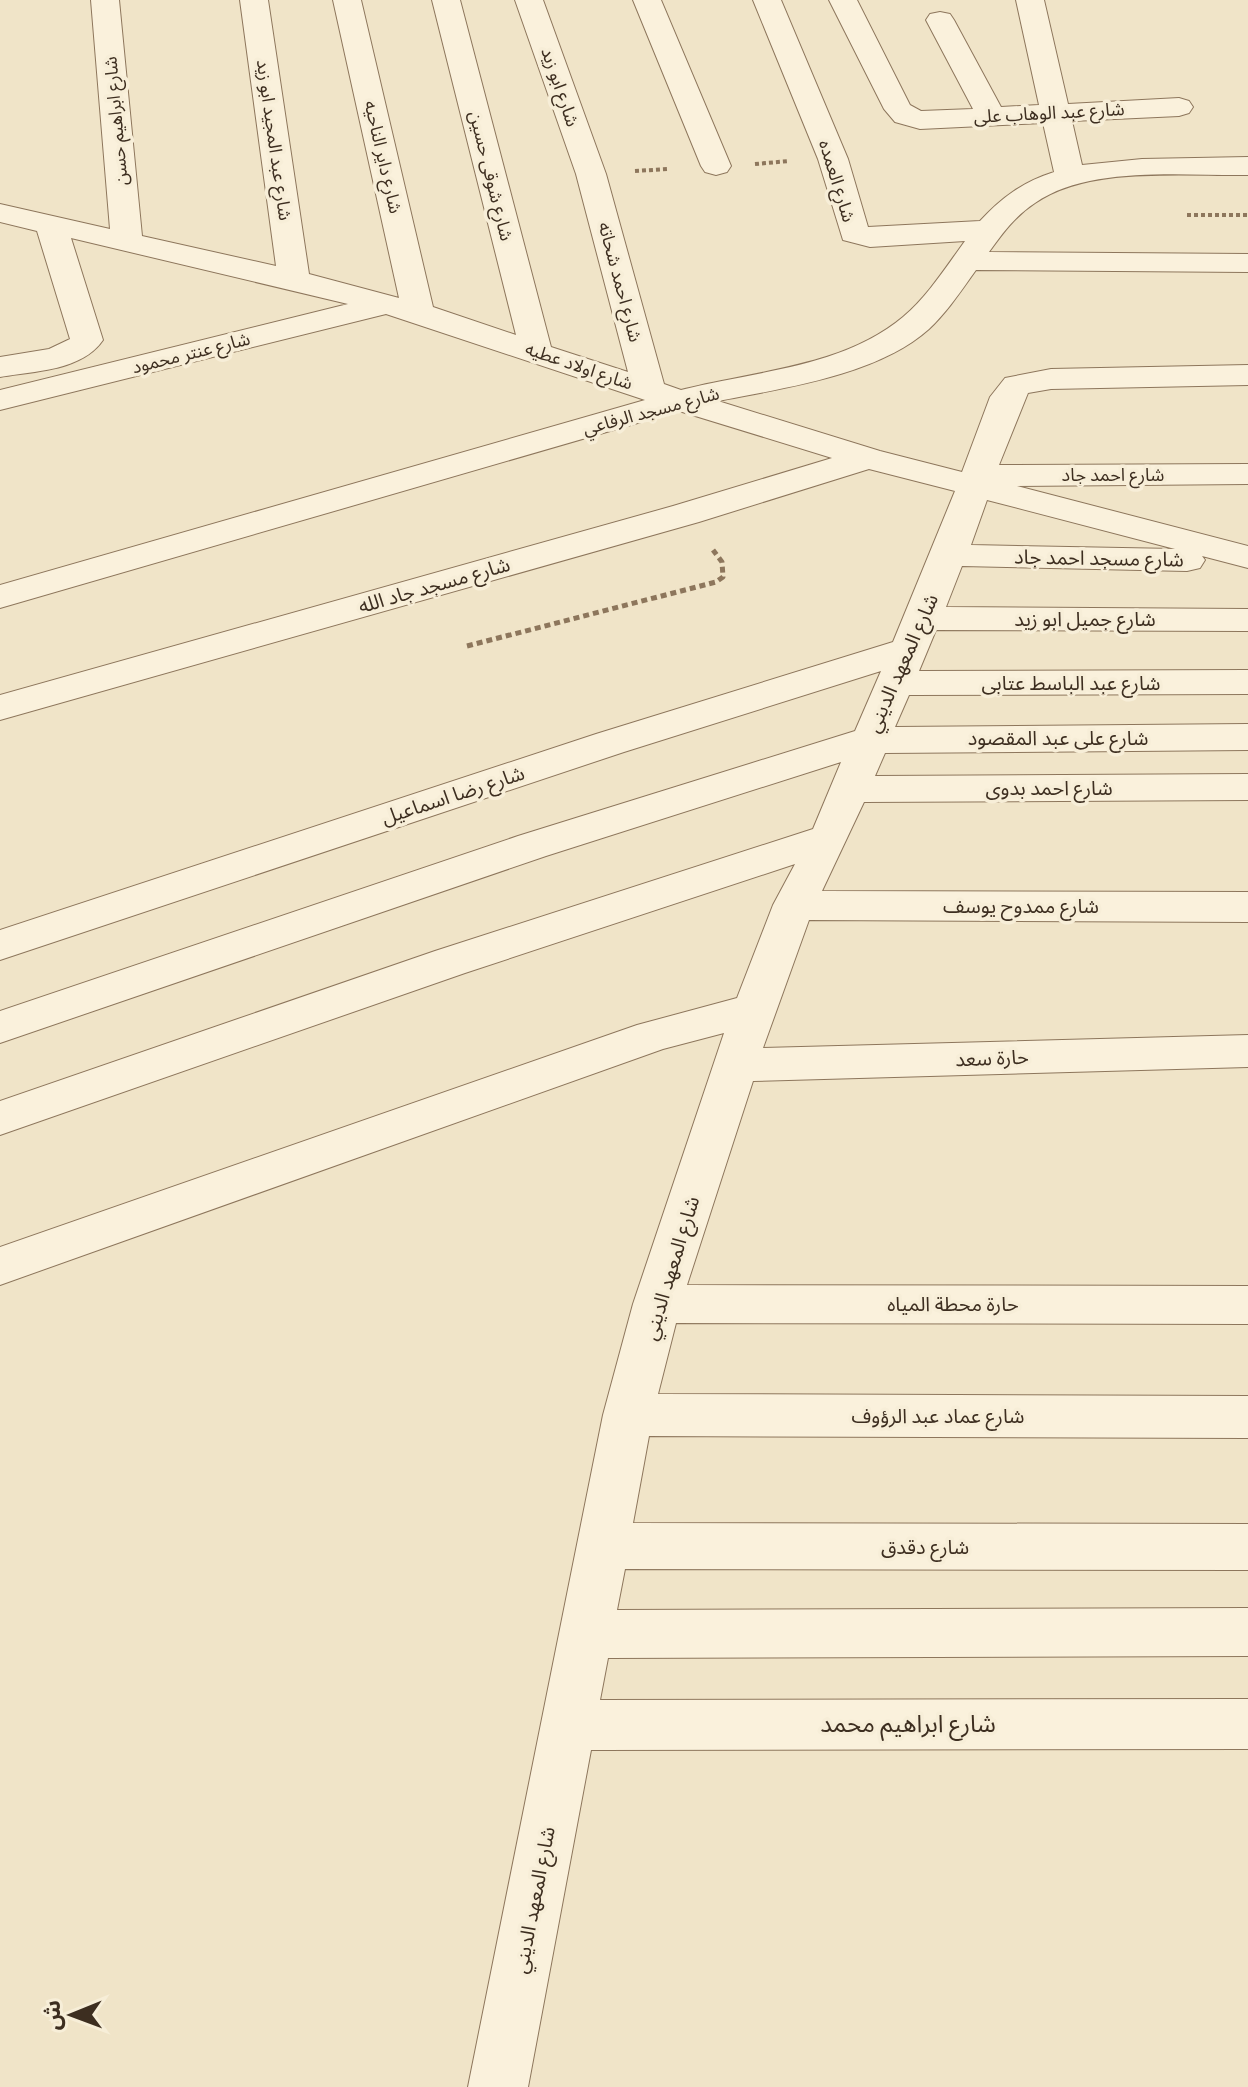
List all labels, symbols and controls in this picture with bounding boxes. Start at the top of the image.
street label: شارع ابو زيد [533,44,586,130]
street label: شارع ابراهيم حسن [97,55,136,187]
street label: شارع عبد المجيد ابو زيد [249,58,298,222]
street label: شارع عبد الوهاب على [973,96,1125,131]
street label: شارع داير الناحيه [356,98,409,216]
street label: شارع شوقى حسين [461,108,520,244]
street label: شارع العمده [811,137,862,226]
street label: شارع احمد شحاته [591,219,649,345]
street label: شارع عنتر محمود [129,326,253,381]
street label: شارع اولاد عطيه [521,335,636,397]
street label: شارع مسجد الرفاعي [580,380,722,443]
street label: شارع احمد جاد [1062,462,1164,489]
street label: شارع مسجد احمد جاد [1014,543,1184,574]
street label: شارع مسجد جاد الله [355,550,513,621]
street label: شارع المعهد الديني [859,589,947,738]
street label: شارع جميل ابو زيد [1014,605,1156,634]
street label: شارع عبد الباسط عتابى [982,669,1160,698]
street label: شارع على عبد المقصود [968,724,1148,753]
street label: شارع رضا اسماعيل [378,759,528,832]
street label: شارع احمد بدوى [985,774,1113,803]
street label: شارع ممدوح يوسف [943,892,1099,921]
street label: حارة سعد [955,1043,1029,1073]
street label: شارع المعهد الديني [636,1193,708,1344]
street label: حارة محطة المياه [887,1290,1019,1318]
street label: شارع عماد عبد الرؤوف [852,1402,1024,1431]
street label: شارع دقدق [881,1533,969,1562]
street label: شارع ابراهيم محمد [820,1707,996,1741]
street label: شارع المعهد الديني [506,1824,564,1976]
north arrow [32,1975,112,2055]
text: ش [37,2000,67,2031]

